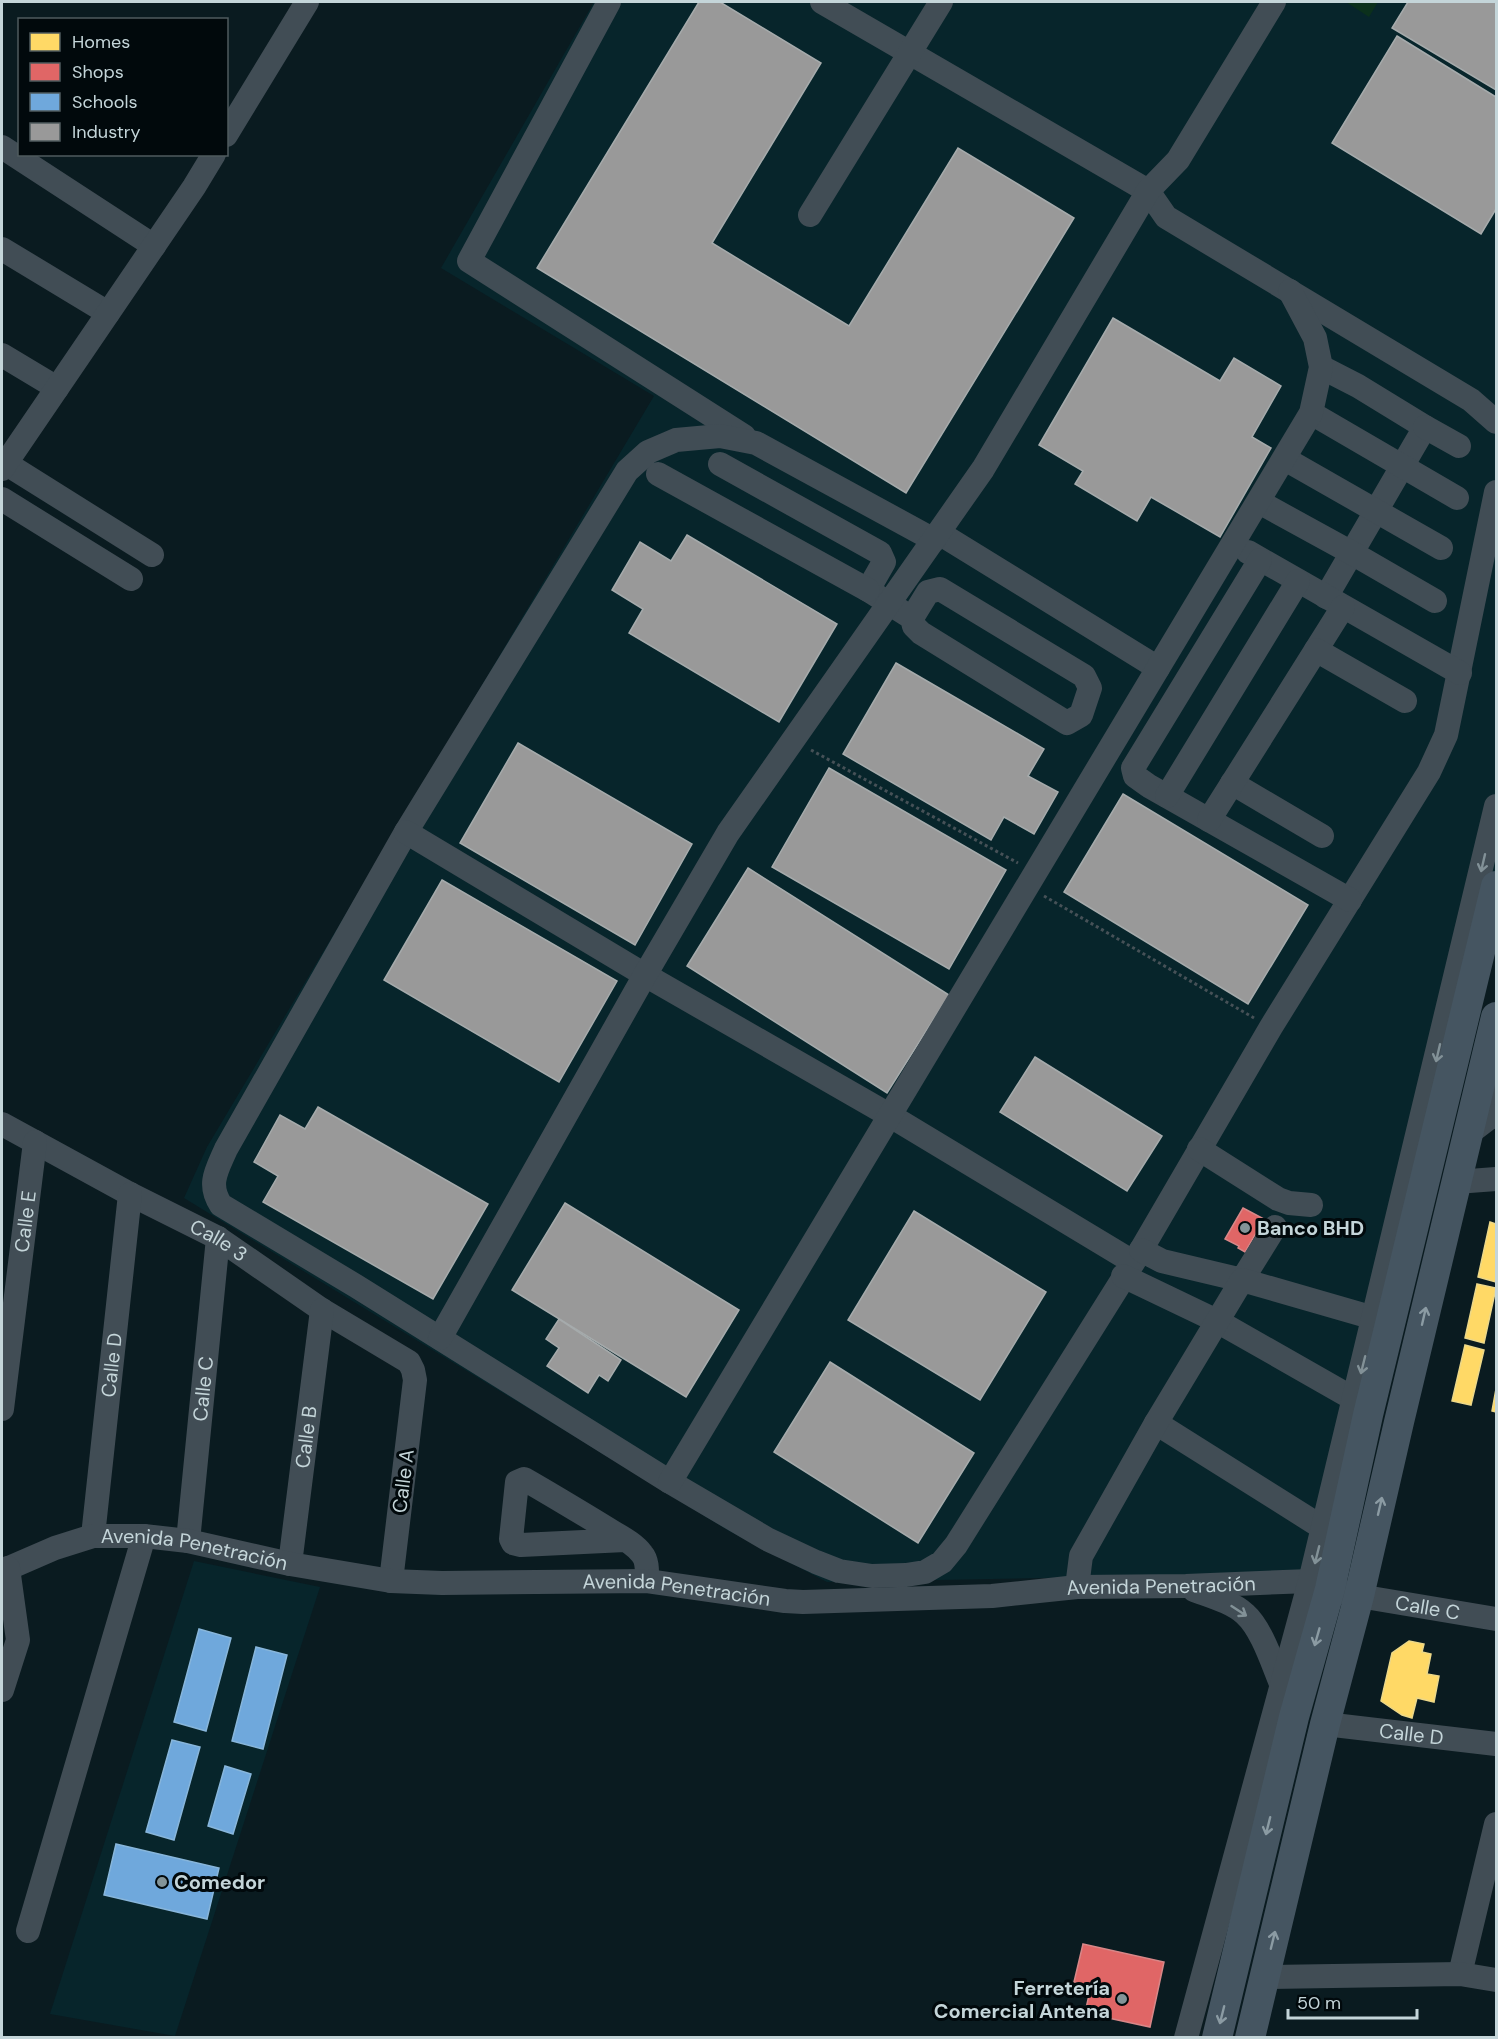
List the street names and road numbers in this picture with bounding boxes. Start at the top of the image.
street label: Calle E [8,1189,42,1254]
street label: Calle 3 [186,1213,253,1268]
street label: Calle D [95,1331,128,1399]
street label: Calle C [187,1355,219,1422]
street label: Calle B [289,1404,323,1470]
street label: Calle A [386,1448,420,1514]
street label: Avenida Penetración [101,1523,290,1576]
street label: Avenida Penetración [582,1568,772,1612]
street label: Avenida Penetración [1065,1570,1256,1601]
street label: Calle C [1393,1589,1462,1626]
street label: Calle D [1378,1717,1445,1751]

